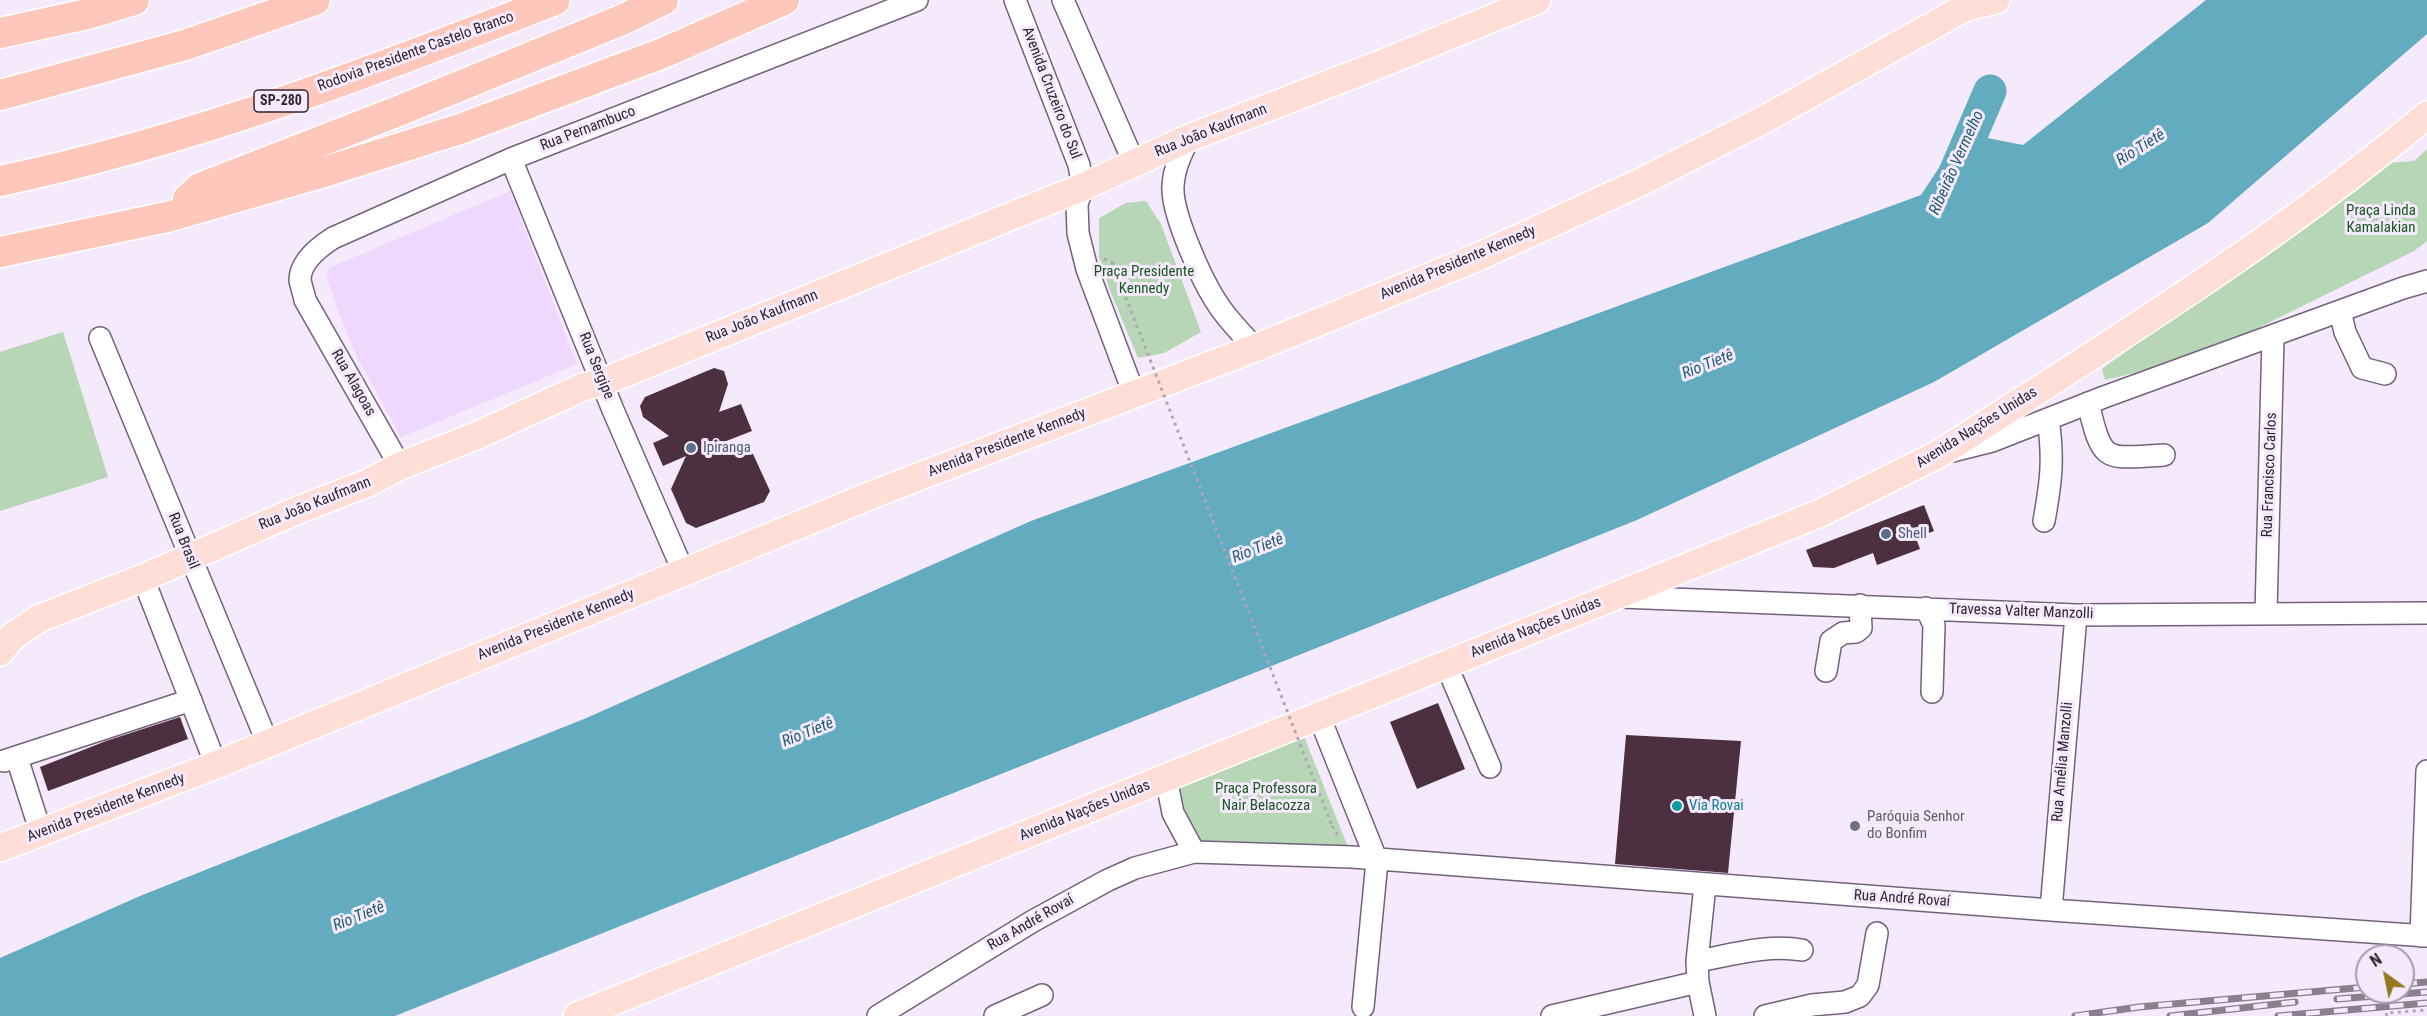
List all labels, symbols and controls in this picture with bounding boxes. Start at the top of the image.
street label: Rodovia Presidente Castelo Branco [316,8,516,96]
street label: Avenida Cruzeiro do Sul [1018,24,1084,162]
road number: SP-280 [254,90,308,112]
street label: Rua João Kaufmann [1152,100,1270,162]
street label: Rua Pernambuco [538,103,638,155]
water label: Ribeirão Vermelho [1926,108,1988,218]
water label: Rio Tietê [2113,126,2169,170]
park label: Praça Linda Kamalakian [2346,202,2416,237]
street label: Avenida Presidente Kennedy [1377,222,1539,304]
park label: Praça Presidente Kennedy [1094,263,1194,298]
street label: Rua João Kaufmann [703,286,821,348]
street label: Rua Sergipe [574,330,618,402]
street label: Rua Alagoas [327,346,379,420]
water label: Rio Tietê [1679,346,1737,384]
street label: Avenida Nações Unidas [1913,383,2041,473]
street label: Avenida Presidente Kennedy [926,405,1088,481]
street label: Rua Francisco Carlos [2259,412,2281,538]
place label: Ipiranga [703,439,751,457]
marker: Ipiranga [684,441,698,455]
street label: Rua João Kaufmann [256,473,374,535]
street label: Rua Brasil [164,510,202,572]
place label: Shell [1898,525,1927,543]
marker: Shell [1879,527,1893,541]
water label: Rio Tietê [1229,530,1287,568]
street label: Avenida Presidente Kennedy [475,585,637,665]
street label: Avenida Nações Unidas [1468,594,1604,662]
street label: Travessa Valter Manzolli [1948,600,2094,624]
street label: Rua Amélia Manzolli [2049,701,2077,823]
water label: Rio Tietê [779,714,837,752]
street label: Avenida Presidente Kennedy [25,770,187,846]
street label: Avenida Nações Unidas [1017,777,1153,845]
park label: Praça Professora Nair Belacozza [1215,780,1317,815]
place label: Via Rovai [1689,797,1744,815]
marker: Via Rovai [1670,799,1684,813]
place label: Paróquia Senhor do Bonfim [1867,808,1965,843]
marker: Paróquia Senhor do Bonfim [1848,819,1862,833]
street label: Rua André Rovaí [1853,887,1951,911]
street label: Rua André Rovaí [985,891,1077,955]
water label: Rio Tietê [330,898,388,936]
north arrow [2355,944,2415,1004]
text: N [2367,950,2385,971]

